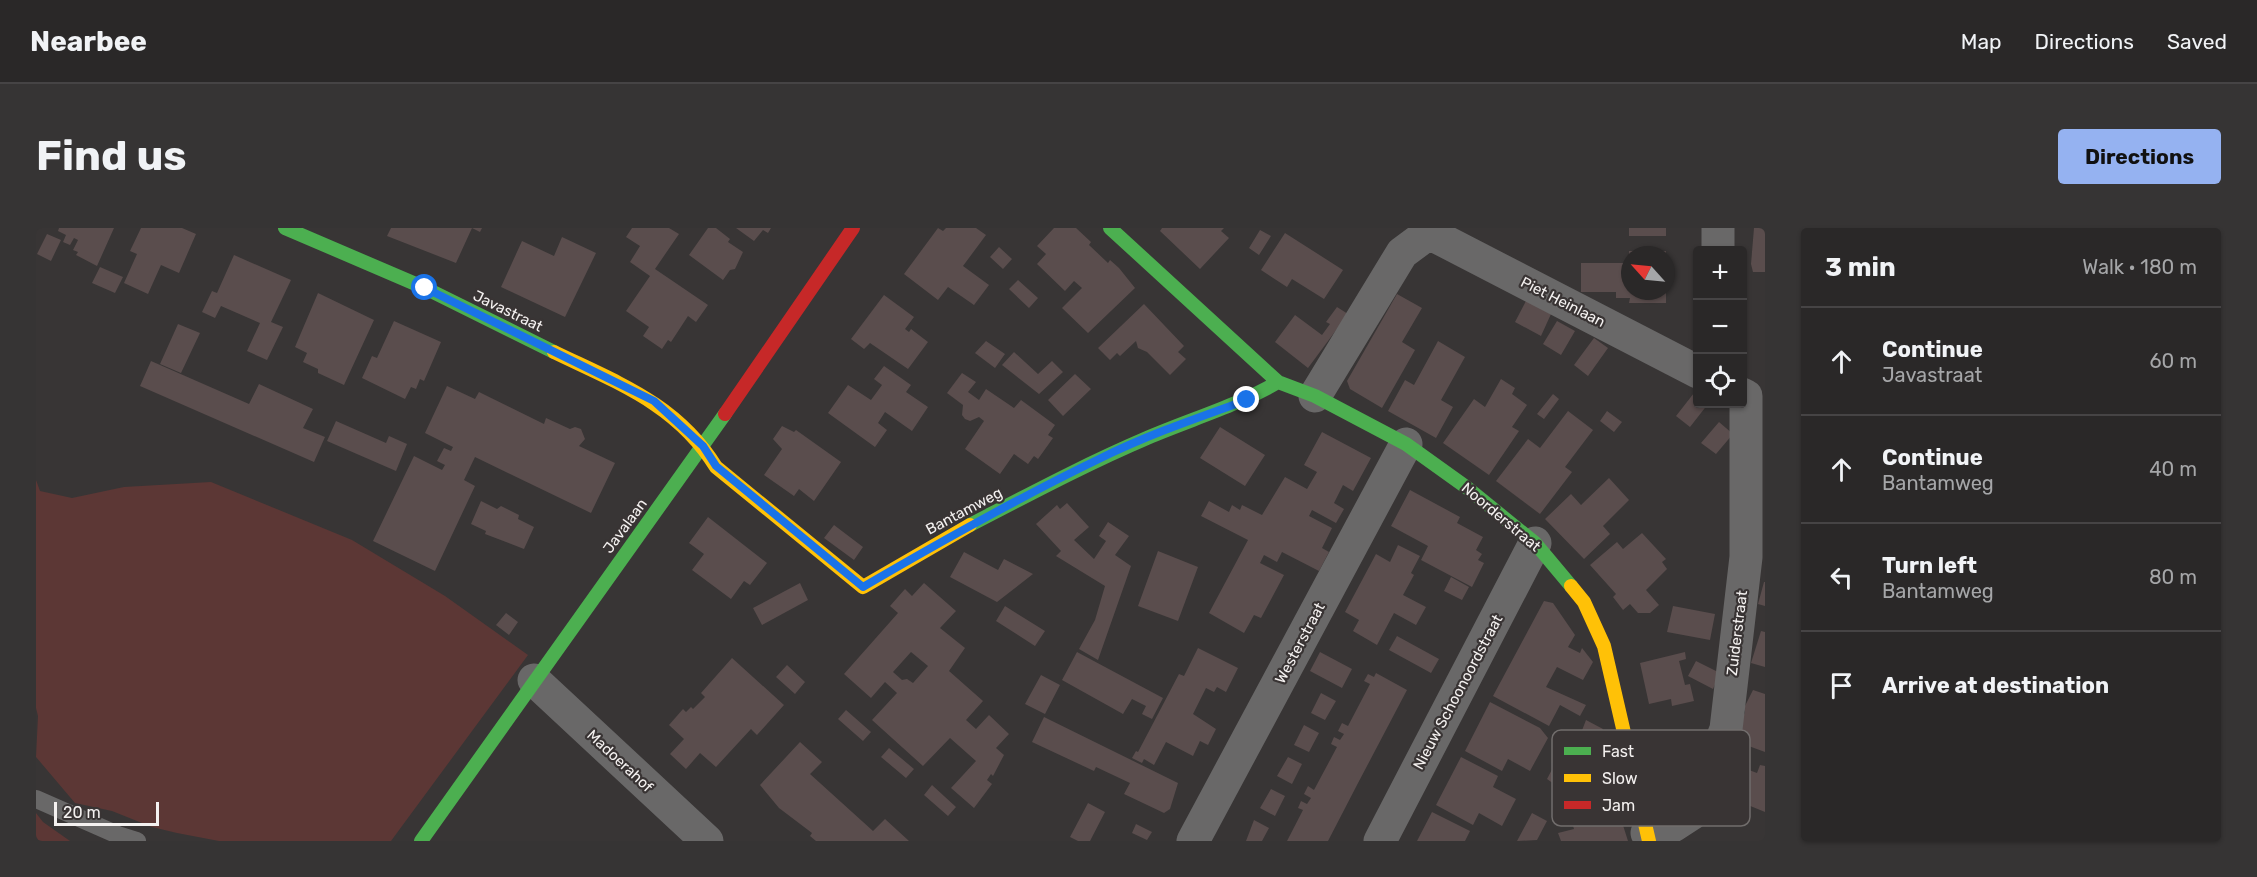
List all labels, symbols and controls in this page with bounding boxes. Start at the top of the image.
text: Nearbee [30,25,147,58]
text: Map [1961,29,2002,54]
text: Directions [2035,29,2134,54]
text: Saved [2167,29,2227,54]
button: Directions [2058,129,2221,184]
text: Find us [36,131,187,181]
north arrow [1621,246,1675,300]
map controls [1693,246,1747,408]
button: + [1693,246,1747,300]
text: 3 min [1825,252,1896,283]
text: Walk · 180 m [2082,255,2197,279]
street label: Piet Heinlaan [1518,273,1608,331]
route start [411,274,437,300]
street label: Javastraat [470,286,546,336]
button: − [1693,300,1747,354]
text: Continue [1882,336,1983,363]
icon: ahead [1825,345,1858,378]
text: 60 m [2150,349,2197,373]
button: locate [1693,354,1747,408]
text: Javastraat [1882,363,1982,387]
route end [1233,386,1259,412]
text: Continue [1882,444,1983,471]
icon: ahead [1825,453,1858,486]
text: 40 m [2149,457,2197,481]
text: Bantamweg [1882,471,1994,495]
street label: Noorderstraat [1458,479,1544,555]
street label: Bantamweg [923,483,1005,539]
street label: Javalaan [599,495,651,557]
text: Turn left [1882,552,1977,579]
icon: left [1825,561,1858,594]
text: 80 m [2149,565,2197,589]
text: Bantamweg [1882,579,1994,603]
street label: Zuiderstraat [1723,589,1751,677]
street label: Westerstraat [1271,599,1329,687]
street label: Nieuw Schoonoordstraat [1409,611,1507,773]
icon: arrive [1825,669,1858,702]
text: Arrive at destination [1882,672,2109,699]
street label: Madoerahof [583,726,657,796]
legend [1552,730,1750,826]
text: Fast [1602,742,1634,761]
text: Slow [1602,769,1638,788]
text: Jam [1602,796,1635,815]
scale bar [54,799,159,826]
text: 20 m [63,803,101,822]

